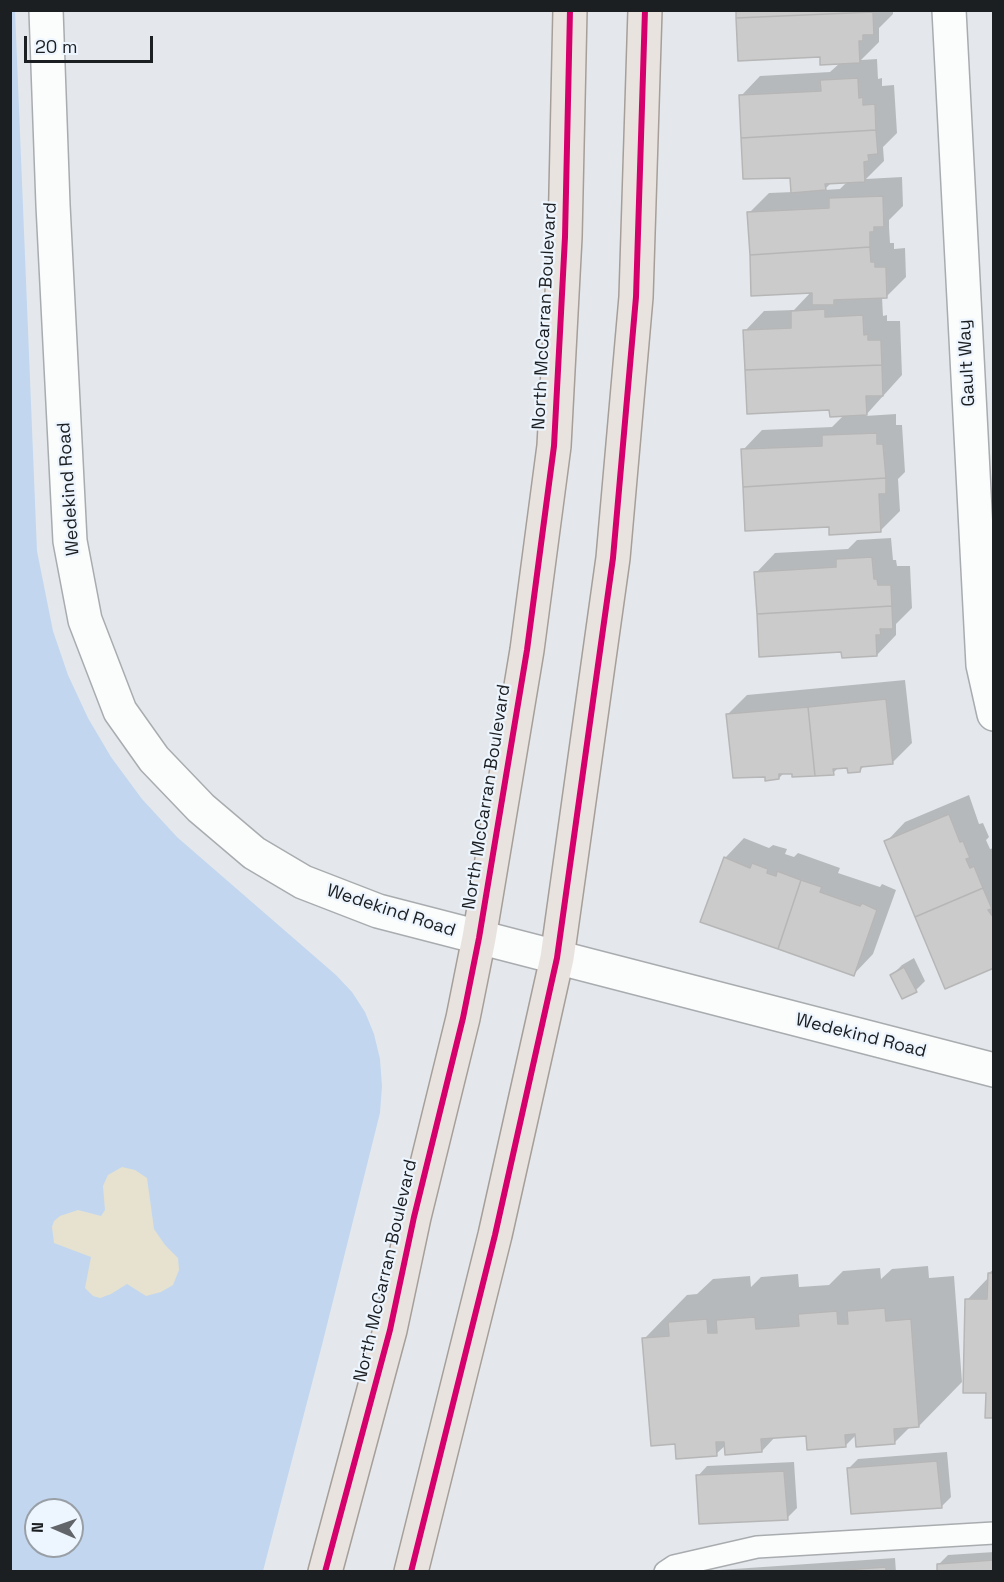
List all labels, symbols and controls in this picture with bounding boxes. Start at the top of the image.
scale bar [27,24,156,62]
text: 20 m [35,35,78,58]
street label: North McCarran Boulevard [528,202,562,430]
street label: Gault Way [954,319,980,407]
street label: Wedekind Road [54,421,84,557]
street label: North McCarran Boulevard [459,683,515,911]
street label: Wedekind Road [324,880,458,942]
street label: Wedekind Road [793,1009,929,1063]
street label: North McCarran Boulevard [350,1158,422,1384]
north arrow [24,1498,84,1558]
text: N [27,1522,48,1533]

